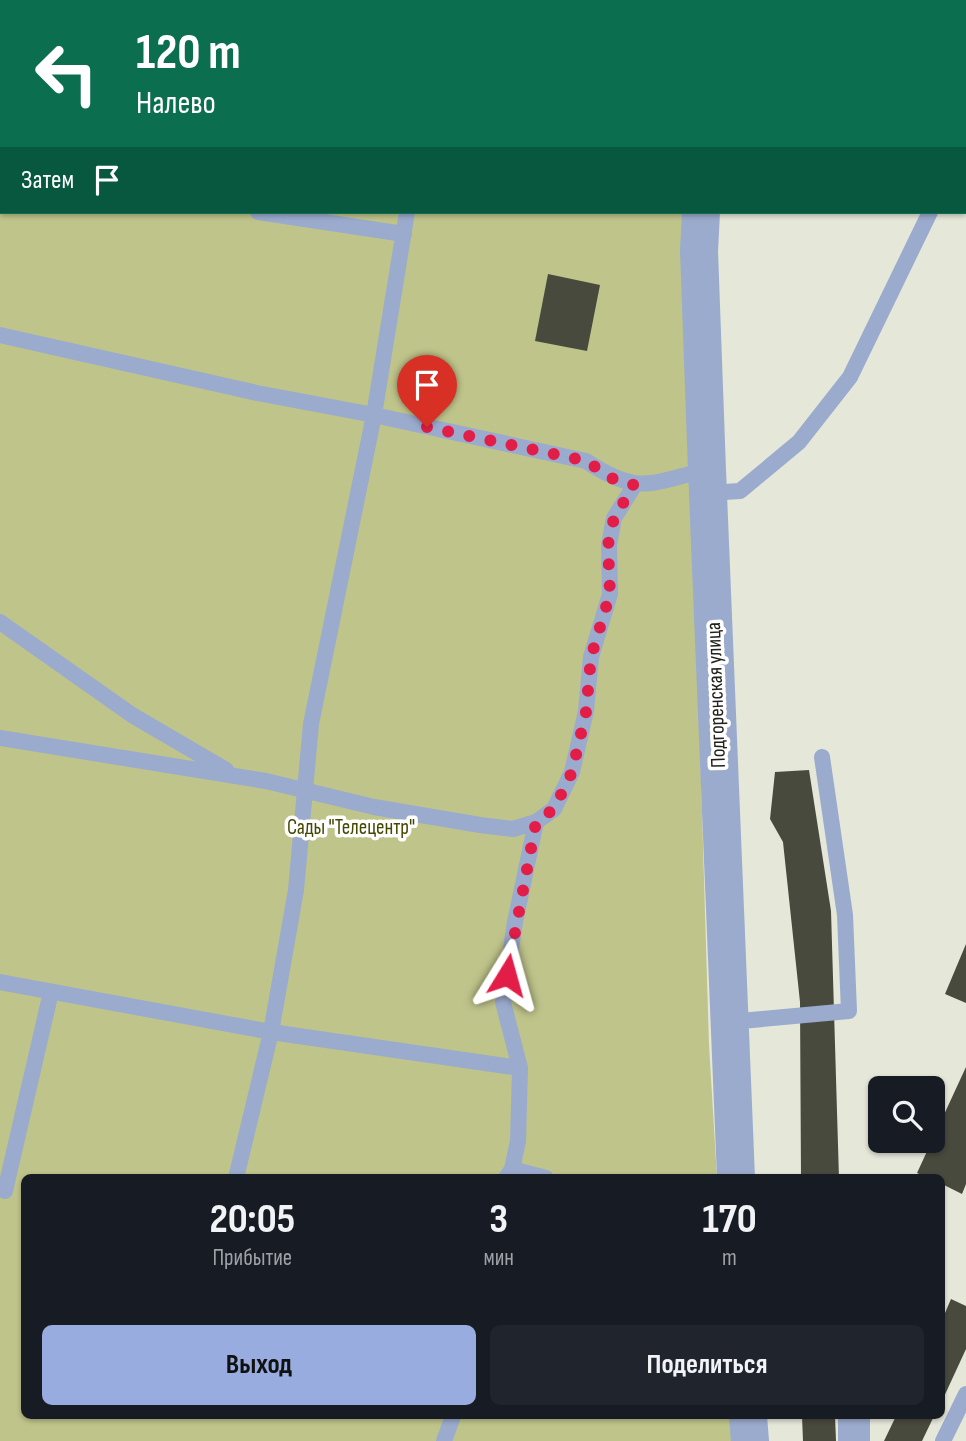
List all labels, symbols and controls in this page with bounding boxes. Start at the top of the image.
text: 120 m [136,24,241,83]
icon: left [21,28,112,119]
text: Налево [136,84,216,123]
icon: arrive [88,161,126,199]
text: Затем [21,165,74,196]
pin [397,355,457,427]
icon: arrive [408,366,446,404]
street label: Подгоренская улица [701,622,731,768]
park label: Сады "Телецентр" [287,815,415,840]
position arrow [470,938,544,1012]
map controls [868,1076,945,1153]
button: search [868,1076,945,1153]
text: 20:05 [209,1194,295,1245]
text: 3 [489,1194,508,1245]
text: 170 [702,1194,757,1245]
text: Прибытие [212,1244,292,1272]
text: мин [483,1244,514,1272]
text: m [722,1244,737,1272]
button: Выход [42,1325,476,1405]
button: Поделиться [490,1325,924,1405]

